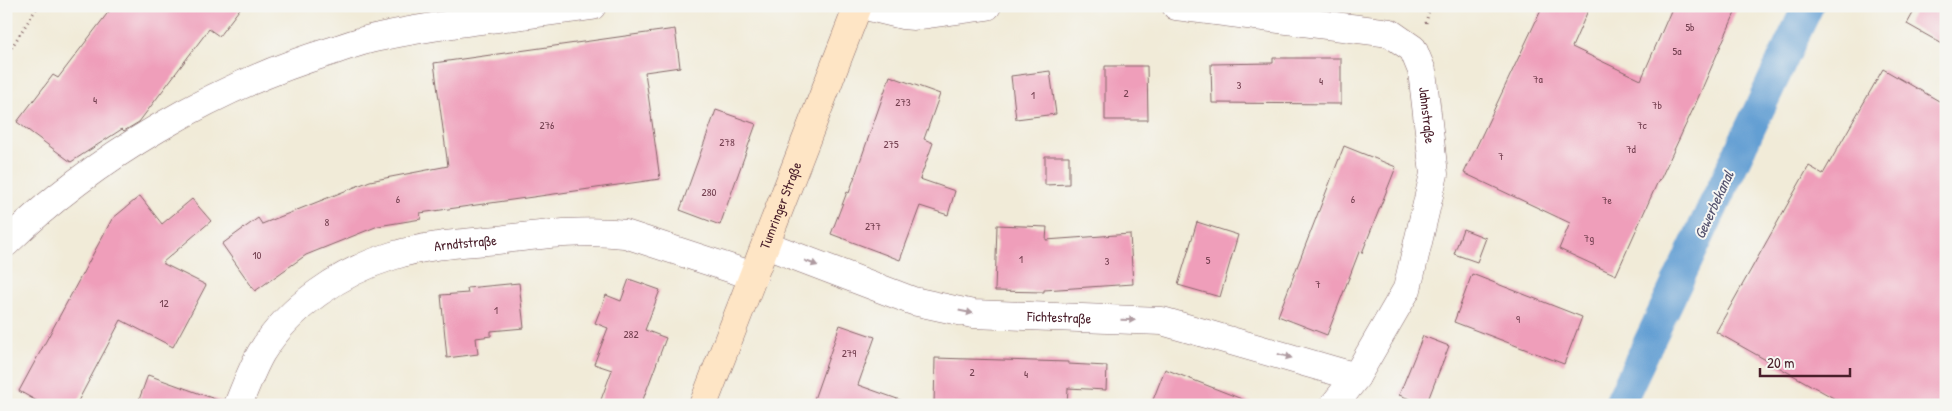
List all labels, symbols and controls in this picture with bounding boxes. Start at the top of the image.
house number: 5b [1685,20,1695,34]
house number: 5a [1673,44,1682,58]
house number: 7a [1533,72,1544,86]
house number: 4 [1319,74,1323,88]
house number: 3 [1237,78,1242,92]
house number: 2 [1123,86,1129,100]
street label: Jahnstraße [1415,86,1440,145]
house number: 1 [1031,88,1035,102]
house number: 4 [93,93,97,107]
house number: 273 [895,95,911,109]
house number: 7b [1652,98,1662,112]
house number: 276 [540,118,555,132]
house number: 7c [1637,118,1648,132]
house number: 278 [719,135,735,149]
house number: 275 [883,137,899,151]
house number: 7d [1626,142,1637,156]
house number: 7 [1498,149,1504,163]
street label: Tumringer Straße [754,159,806,252]
water label: Gewerbekanal [1689,166,1739,242]
house number: 280 [702,185,716,199]
house number: 6 [396,192,401,206]
house number: 6 [1351,192,1356,206]
house number: 7e [1602,193,1613,207]
house number: 8 [325,215,330,229]
house number: 277 [865,219,881,233]
street label: Arndtstraße [433,230,498,255]
house number: 7g [1584,231,1594,245]
house number: 10 [253,248,262,262]
house number: 1 [1019,252,1023,266]
house number: 5 [1206,253,1211,267]
house number: 3 [1105,254,1110,268]
one-way arrow [804,260,819,267]
house number: 7 [1315,277,1321,291]
house number: 12 [159,296,169,310]
house number: 1 [494,303,498,317]
street label: Fichtestraße [1026,306,1092,328]
one-way arrow [958,309,974,317]
house number: 9 [1516,312,1520,326]
one-way arrow [1120,316,1136,324]
house number: 282 [623,327,639,341]
house number: 279 [842,346,856,360]
scale bar [1760,346,1850,378]
text: 20 m [1767,352,1794,373]
one-way arrow [1278,353,1293,361]
house number: 2 [969,365,975,379]
house number: 4 [1024,367,1028,381]

